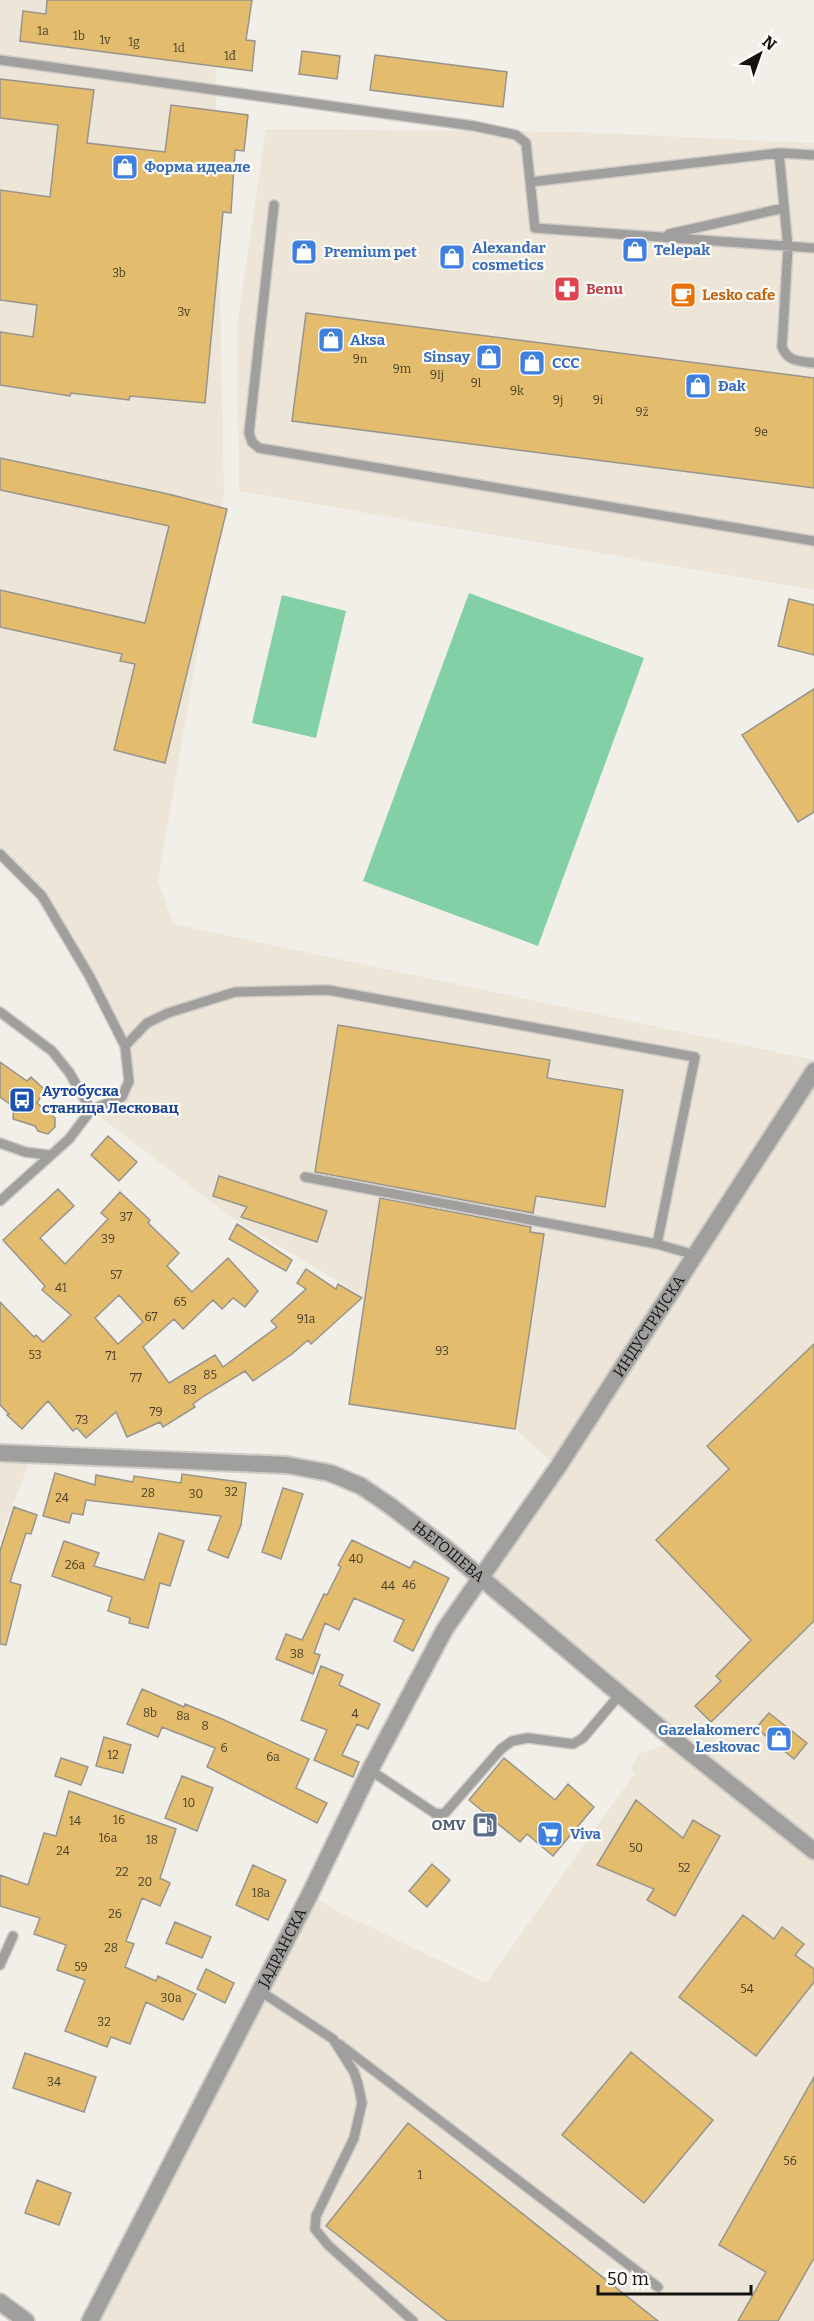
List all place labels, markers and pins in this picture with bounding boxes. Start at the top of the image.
shop icon: Форма идеале [110,152,140,182]
place label: Форма идеале [144,158,250,176]
shop icon: Telepak [620,235,650,265]
shop icon: Premium pet [289,237,319,267]
place label: Alexandar cosmetics [472,239,546,274]
place label: Telepak [654,241,710,259]
shop icon: Alexandar cosmetics [437,242,467,272]
place label: Premium pet [324,243,417,261]
pharmacy icon: Benu [552,274,582,304]
place label: Benu [586,280,624,298]
cafe icon: Lesko cafe [668,280,698,310]
place label: Lesko cafe [702,286,775,304]
shop icon: Aksa [316,325,346,355]
place label: Aksa [350,331,386,349]
shop icon: Sinsay [474,342,504,372]
place label: Sinsay [423,348,471,366]
shop icon: CCC [517,348,547,378]
place label: CCC [552,354,580,372]
shop icon: Đak [683,371,713,401]
place label: Đak [718,377,746,395]
place label: Аутобуска станица Лесковац [42,1082,179,1117]
bus stop icon: Аутобуска станица Лесковац [7,1085,37,1115]
place label: Gazelakomerc Leskovac [658,1721,760,1756]
shop icon: Gazelakomerc Leskovac [764,1724,794,1754]
fuel station icon: OMV [470,1810,500,1840]
place label: OMV [432,1816,466,1834]
supermarket icon: Viva [535,1819,565,1849]
place label: Viva [570,1825,601,1843]

